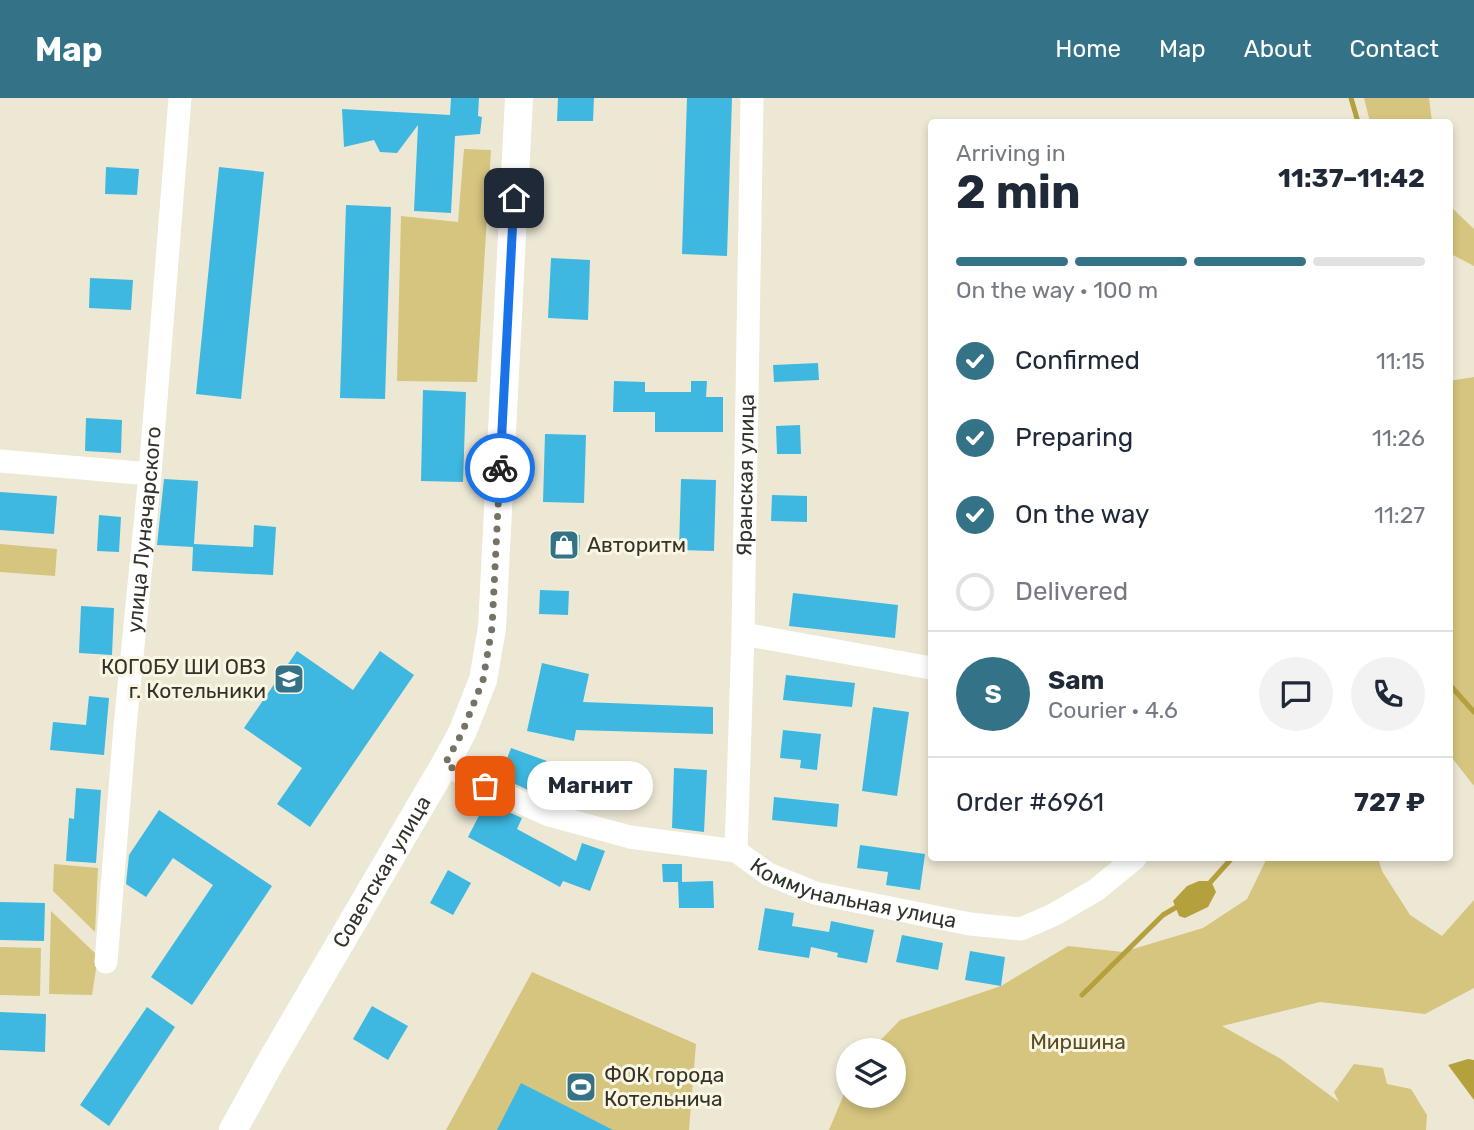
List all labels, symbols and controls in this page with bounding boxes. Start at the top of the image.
text: Map [35,30,103,69]
text: Home [1055,35,1121,63]
text: Map [1159,35,1206,63]
text: About [1244,35,1312,63]
text: Contact [1350,35,1439,63]
text: Arriving in [956,139,1066,167]
text: 11:37–11:42 [1278,163,1425,194]
text: 2 min [956,165,1081,220]
pin [484,168,544,228]
icon: home [495,179,533,217]
text: On the way · 100 m [956,276,1158,304]
icon: check [956,342,994,380]
text: Confirmed [1015,345,1140,376]
text: 11:15 [1376,347,1425,375]
street label: Яранская улица [731,394,759,556]
icon: check [956,419,994,457]
text: Preparing [1015,422,1133,453]
text: 11:26 [1372,424,1425,452]
street label: улица Луначарского [121,425,166,634]
courier [465,433,535,503]
icon: bike [481,449,519,487]
icon: check [956,496,994,534]
text: On the way [1015,499,1149,530]
text: 11:27 [1374,501,1425,529]
shop icon: Авторитм [547,528,581,562]
place label: Авторитм [587,532,686,557]
text: Delivered [1015,576,1128,607]
place label: КОГОБУ ШИ ОВЗ г. Котельники [101,654,266,703]
button: chat [1259,657,1333,731]
button: phone [1351,657,1425,731]
school or university icon: КОГОБУ ШИ ОВЗ г. Котельники [272,662,306,696]
text: Sam [1048,665,1104,696]
text: S [984,679,1002,710]
text: Courier · 4.6 [1048,696,1178,724]
pin [455,756,515,816]
callout: Магнит [527,762,653,810]
icon: bag [466,767,504,805]
text: Магнит [547,771,633,799]
text: Order #6961 [956,787,1104,818]
text: 727 ₽ [1354,787,1425,818]
street label: Советская улица [327,791,436,952]
street label: Коммунальная улица [746,852,959,933]
park label: Миршина [1030,1029,1126,1054]
map controls [836,1038,906,1108]
button: layers [836,1038,906,1108]
place label: ФОК города Котельнича [604,1062,724,1111]
sports icon: ФОК города Котельнича [564,1070,598,1104]

